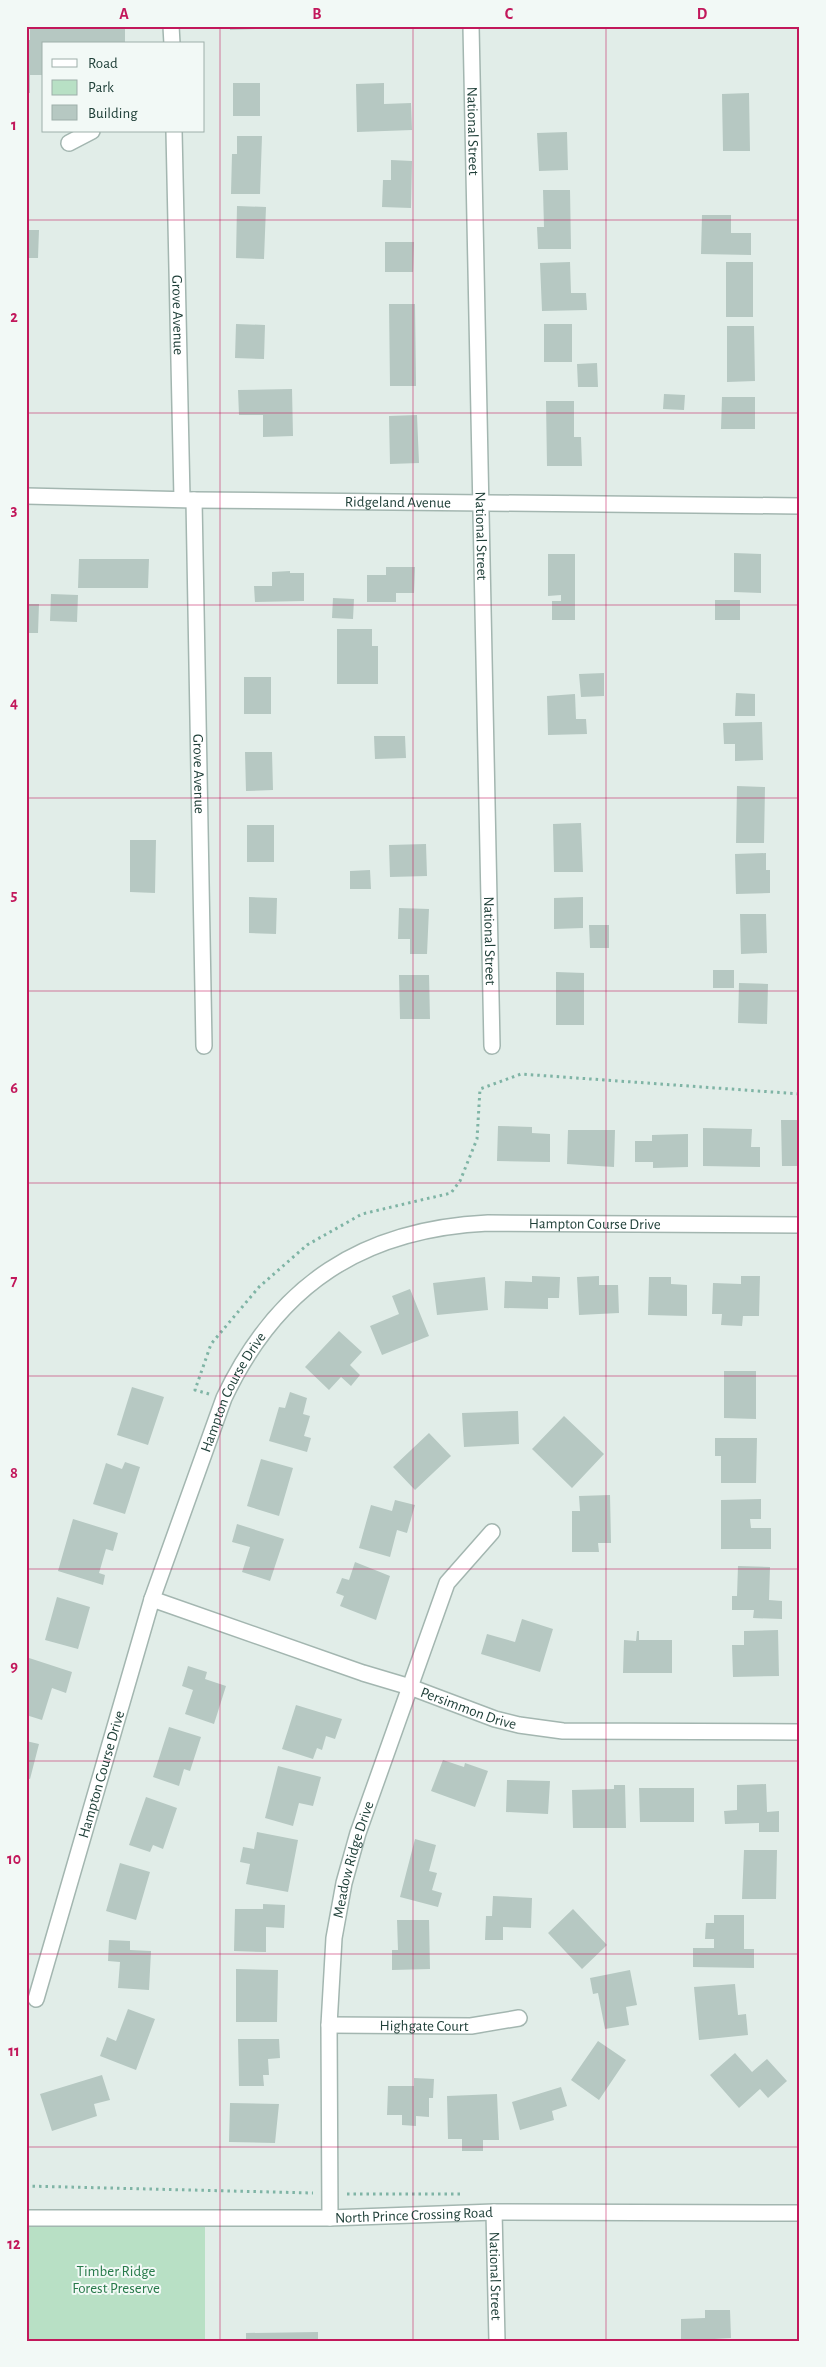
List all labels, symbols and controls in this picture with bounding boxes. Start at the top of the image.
text: A [119,6,129,22]
text: B [312,6,322,22]
text: C [505,6,514,22]
text: D [697,6,708,22]
legend [42,42,205,132]
text: Road [88,56,118,71]
text: Park [88,80,114,95]
street label: National Street [464,86,481,176]
text: Building [88,106,138,121]
text: 1 [11,117,17,133]
street label: Grove Avenue [169,275,186,355]
text: 2 [10,309,18,325]
street label: National Street [473,491,489,581]
street label: Ridgeland Avenue [345,494,451,511]
text: 3 [11,502,18,518]
text: 4 [10,695,18,711]
street label: Grove Avenue [190,734,207,814]
text: 5 [11,887,18,903]
street label: National Street [481,896,498,986]
text: 6 [10,1080,18,1096]
street label: Hampton Course Drive [529,1216,661,1232]
text: 7 [11,1273,18,1289]
street label: Hampton Course Drive [198,1329,269,1454]
text: 8 [10,1465,18,1481]
text: 9 [10,1658,18,1674]
street label: Persimmon Drive [418,1685,518,1732]
street label: Hampton Course Drive [76,1709,127,1840]
street label: Meadow Ridge Drive [331,1799,377,1919]
text: 10 [7,1851,21,1867]
street label: Highgate Court [379,2018,469,2034]
text: 11 [8,2043,20,2059]
street label: North Prince Crossing Road [335,2205,493,2226]
street label: National Street [486,2231,504,2321]
text: 12 [7,2236,21,2252]
park label: Timber Ridge Forest Preserve [72,2264,160,2296]

